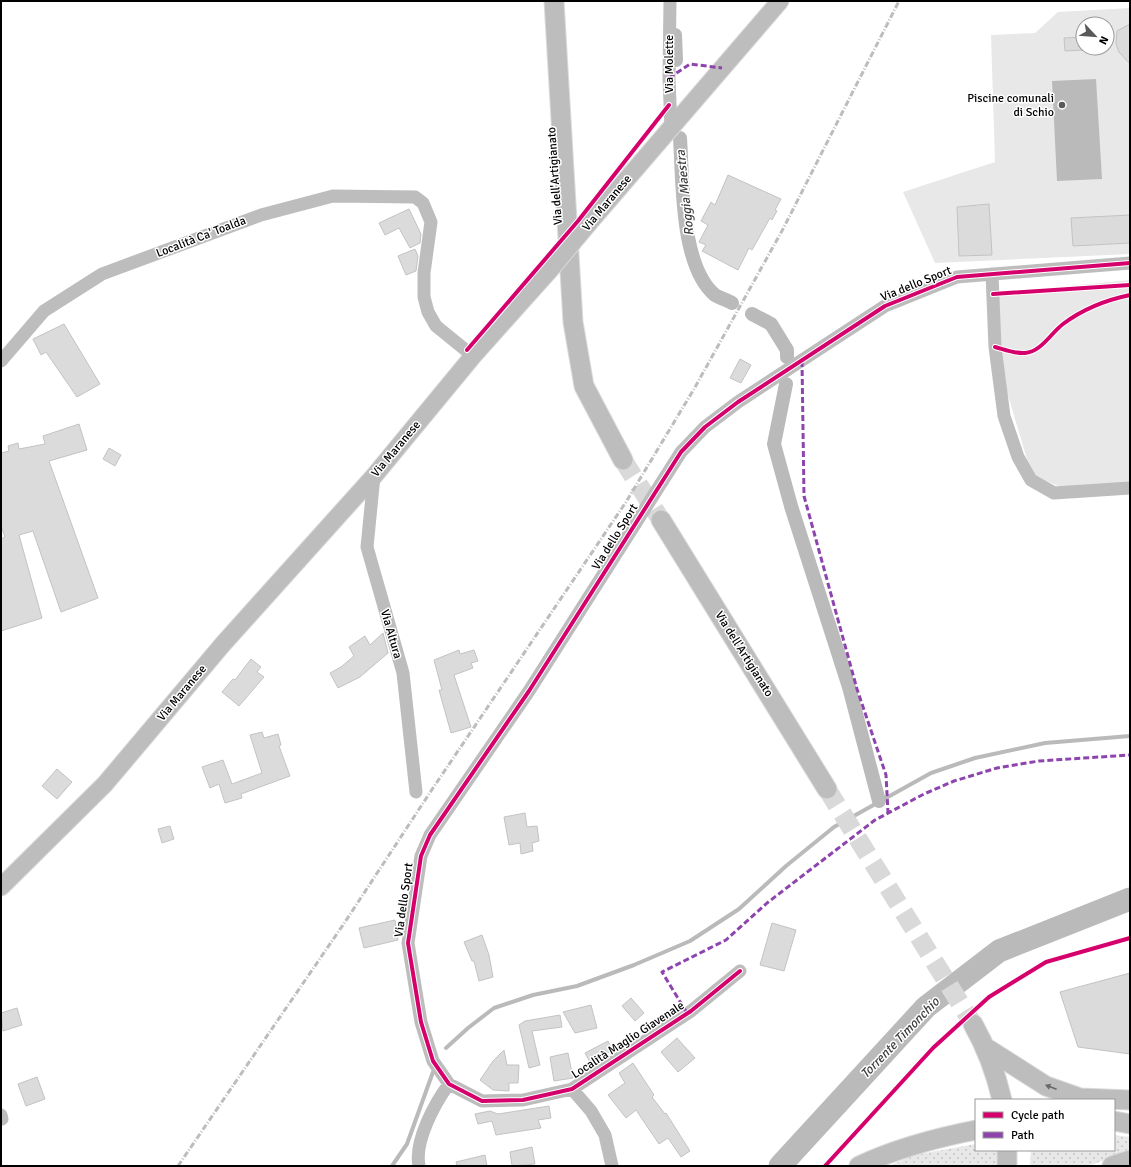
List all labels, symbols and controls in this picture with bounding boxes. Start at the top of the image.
north arrow [1075,16,1115,56]
text: N [1096,34,1111,46]
street label: Via Molette [662,35,677,93]
place label: Piscine comunali di Schio [967,91,1054,120]
marker: Piscine comunali di Schio [1057,100,1067,110]
street label: Via dell'Artigianato [544,126,566,226]
water label: Roggia Maestra [673,149,697,237]
street label: Via Maranese [579,172,635,234]
street label: Località Ca' Toalda [154,213,248,261]
street label: Via dello Sport [878,263,954,305]
street label: Via Maranese [368,418,424,480]
street label: Via dello Sport [589,501,641,573]
street label: Via Altura [377,608,405,660]
street label: Via dell'Artigianato [712,608,776,700]
street label: Via Maranese [154,662,210,724]
street label: Via dello Sport [391,862,417,938]
water label: Torrente Timonchio [857,993,944,1082]
street label: Località Maglio Giavenale [569,998,687,1082]
one-way arrow [1045,1084,1056,1090]
legend [975,1099,1115,1151]
text: Cycle path [1011,1108,1064,1123]
text: Path [1011,1128,1034,1143]

